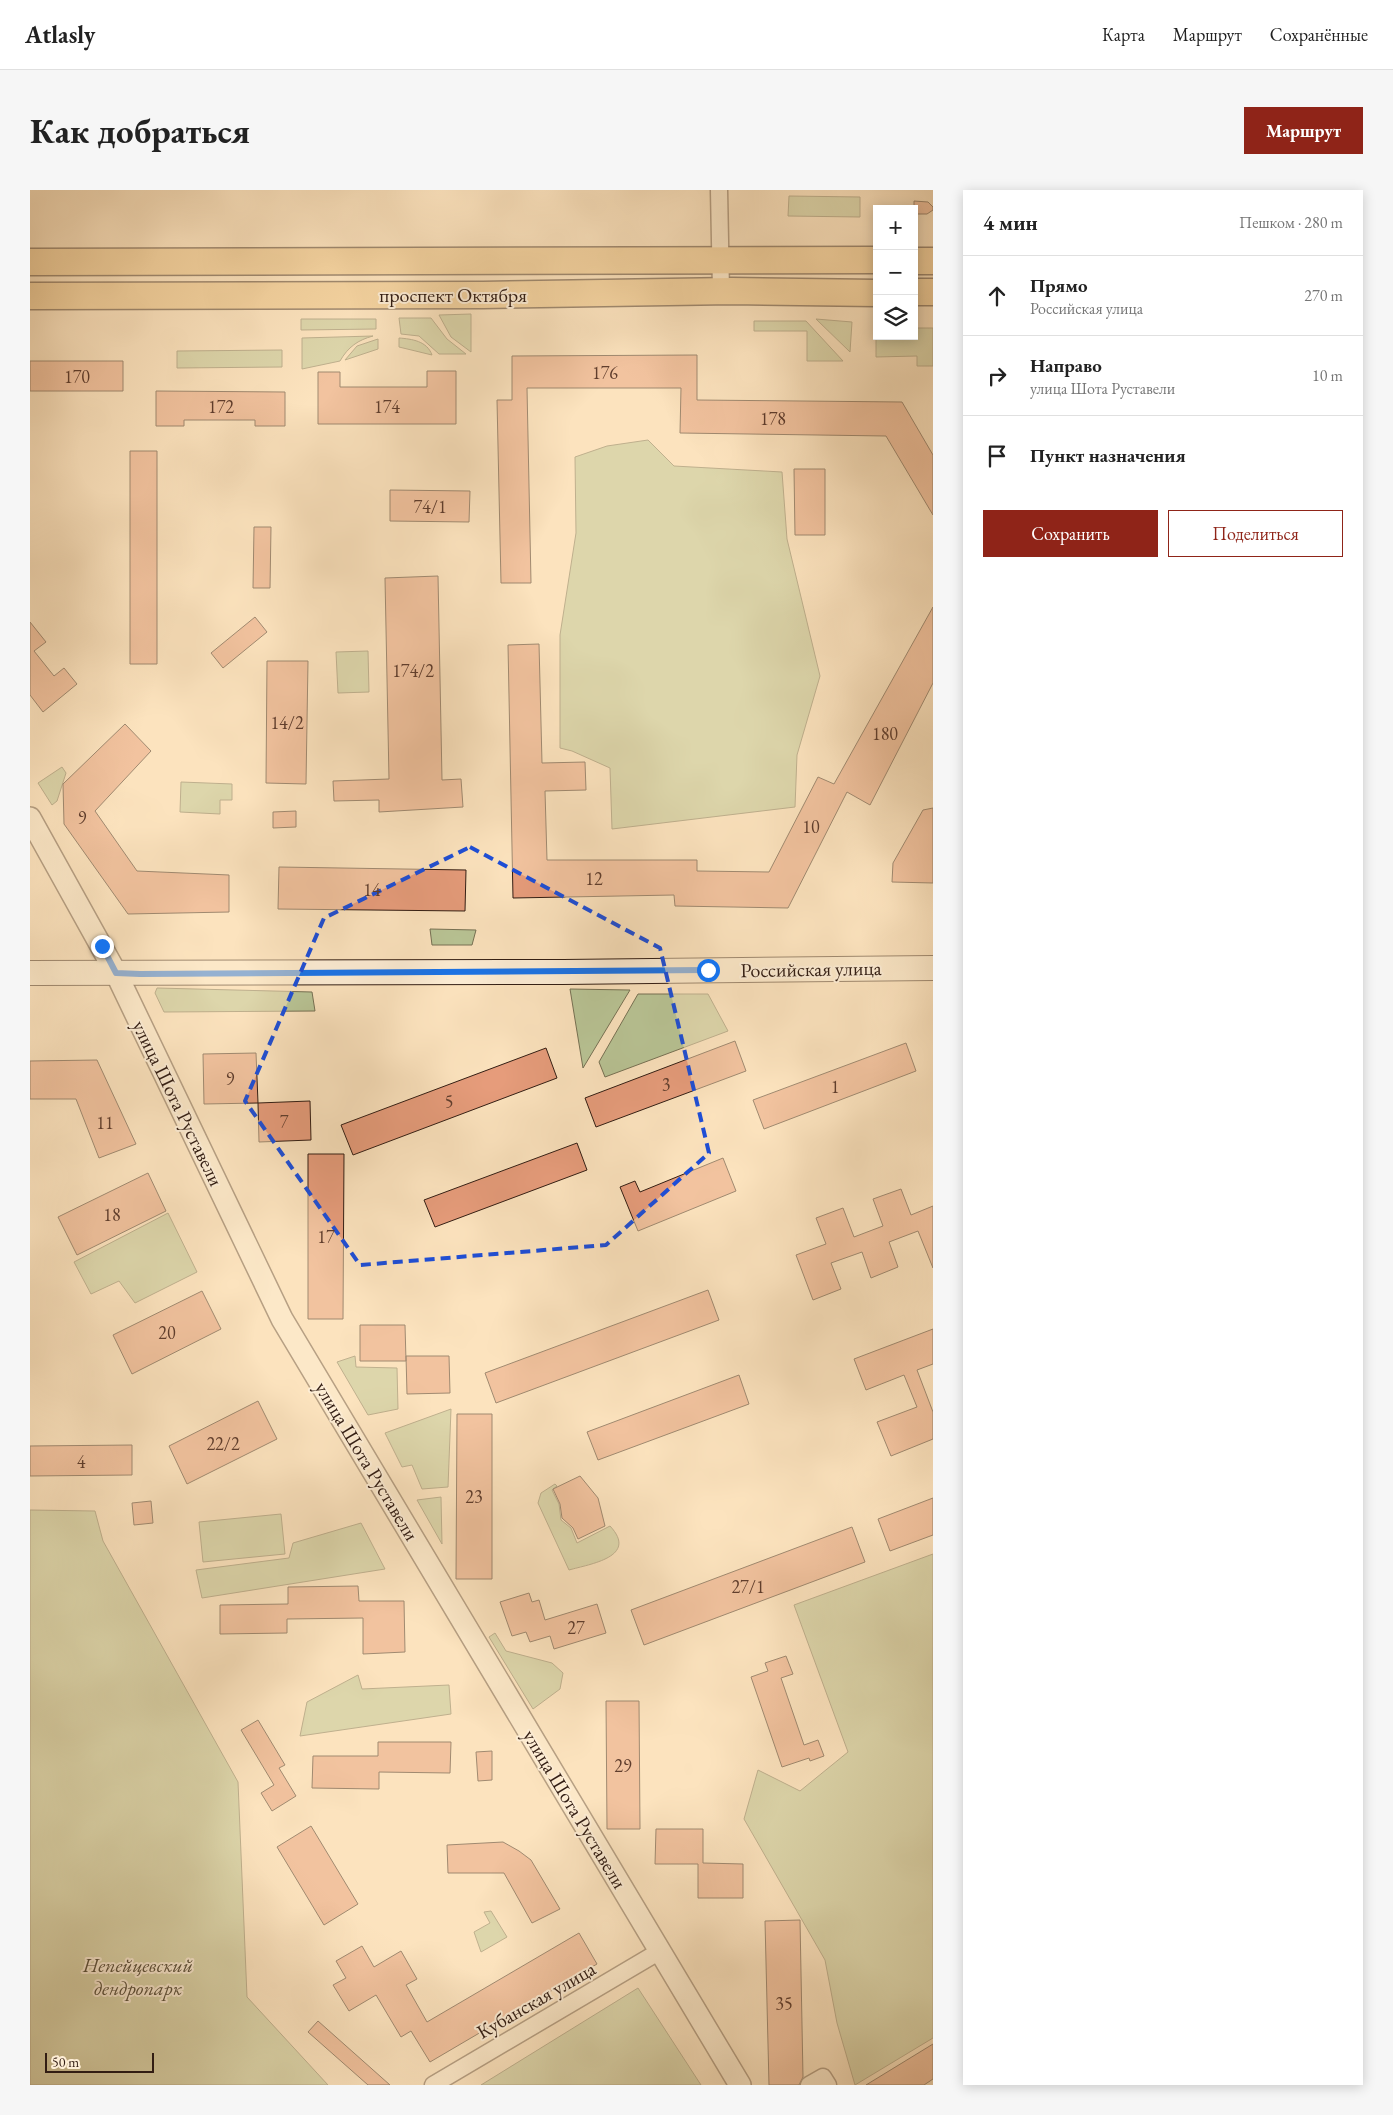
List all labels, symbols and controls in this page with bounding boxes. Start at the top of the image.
text: Atlasly [25,19,95,50]
text: Карта [1102,23,1145,46]
text: Маршрут [1173,23,1242,46]
text: Сохранённые [1270,23,1368,46]
button: Маршрут [1244,107,1363,154]
text: Как добраться [30,108,250,153]
map controls [873,205,918,340]
button: + [873,205,918,250]
text: 4 мин [983,209,1038,236]
text: Пешком · 280 m [1239,212,1343,233]
button: − [873,250,918,295]
text: Прямо [1030,273,1088,298]
street label: проспект Октября [379,282,527,308]
icon: ahead [983,282,1011,310]
text: 270 m [1304,285,1343,306]
button: layers [873,295,918,340]
text: Российская улица [1030,298,1143,319]
text: Направо [1030,353,1102,378]
house number: 176 [592,361,618,384]
icon: right [983,362,1011,390]
house number: 170 [64,365,90,388]
text: 10 m [1312,365,1343,386]
text: улица Шота Руставели [1030,378,1175,399]
house number: 172 [208,395,234,418]
house number: 174 [374,395,400,418]
house number: 178 [760,407,786,430]
icon: arrive [983,442,1011,470]
text: Пункт назначения [1030,443,1186,468]
house number: 74/1 [413,495,447,518]
button: Сохранить [983,510,1158,557]
button: Поделиться [1168,510,1343,557]
house number: 174/2 [392,659,434,682]
house number: 14/2 [270,711,304,734]
house number: 180 [872,722,898,745]
house number: 9 [78,806,87,829]
house number: 10 [802,815,820,838]
house number: 12 [585,867,603,890]
house number: 14 [363,878,381,901]
route end [91,935,114,958]
street label: Российская улица [740,955,882,983]
route start [697,959,720,982]
street label: улица Шота Руставели [127,1016,230,1191]
house number: 9 [226,1067,235,1090]
house number: 3 [662,1073,670,1096]
house number: 1 [831,1075,839,1098]
house number: 5 [445,1090,453,1113]
house number: 7 [280,1110,289,1133]
house number: 11 [96,1111,114,1134]
house number: 18 [103,1203,121,1226]
house number: 17 [317,1225,335,1248]
house number: 20 [158,1321,176,1344]
street label: улица Шота Руставели [309,1376,425,1546]
house number: 22/2 [206,1432,240,1455]
house number: 4 [77,1450,86,1473]
house number: 23 [465,1485,483,1508]
house number: 27/1 [731,1575,765,1598]
house number: 27 [567,1616,585,1639]
street label: улица Шота Руставели [517,1724,633,1894]
house number: 29 [614,1754,632,1777]
park label: Непейцевский дендропарк [82,1952,193,2001]
street label: Кубанская улица [472,1955,600,2045]
house number: 35 [775,1992,793,2015]
scale bar [45,2050,154,2073]
text: 50 m [52,2053,79,2071]

